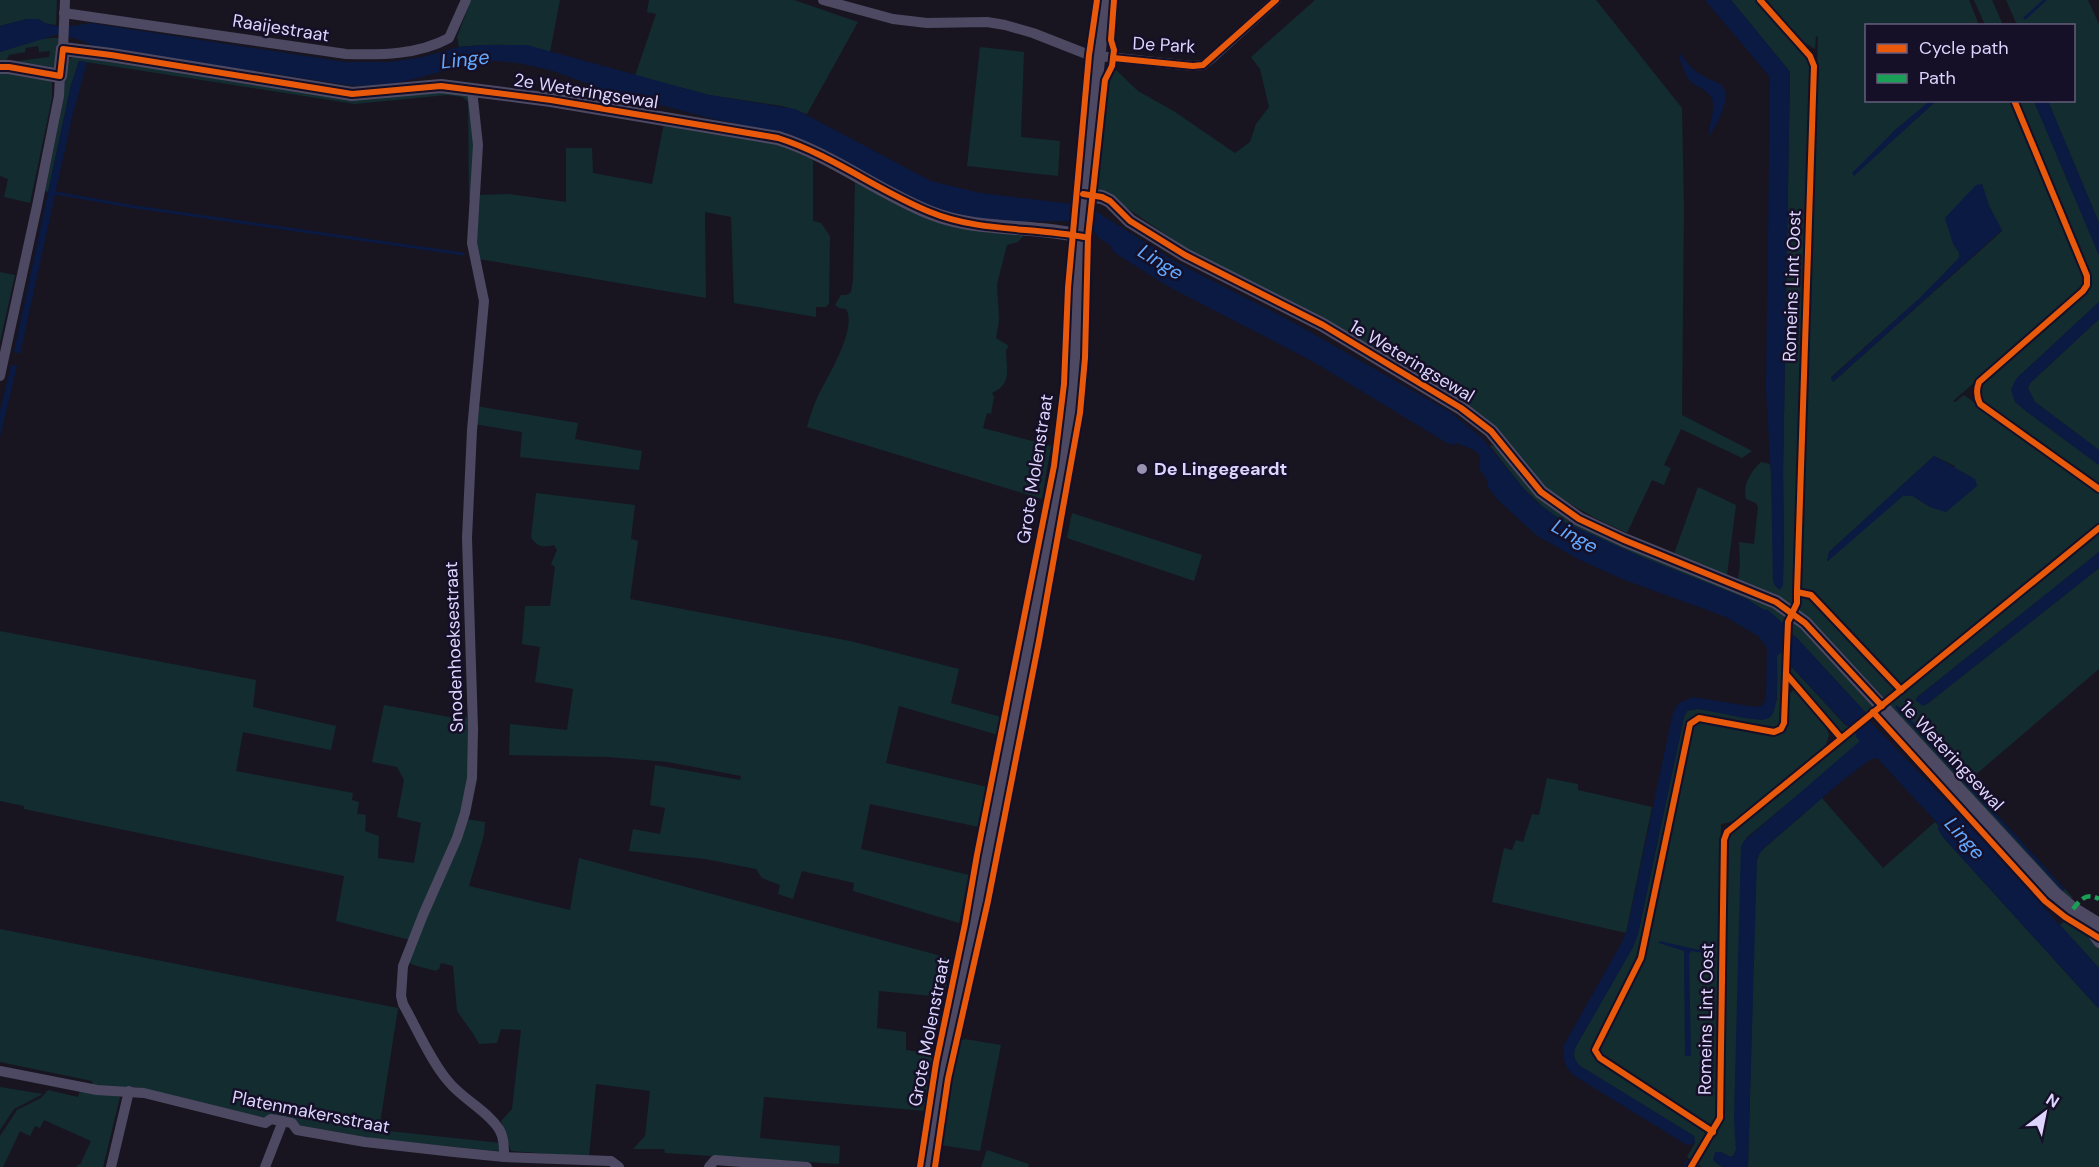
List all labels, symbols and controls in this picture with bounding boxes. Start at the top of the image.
street label: Raaijestraat [231,9,331,47]
legend [1865,24,2075,102]
street label: De Park [1132,31,1196,59]
text: Cycle path [1919,36,2009,60]
water label: Linge [439,44,491,74]
text: Path [1919,66,1956,90]
street label: 2e Weteringsewal [512,68,660,114]
street label: Romeins Lint Oost [1777,210,1807,362]
water label: Linge [1133,238,1189,286]
street label: 1e Weteringsewal [1345,314,1479,408]
street label: Grote Molenstraat [1011,392,1059,546]
place label: De Lingegeardt [1154,457,1287,481]
marker: De Lingegeardt [1135,462,1149,476]
water label: Linge [1547,513,1603,559]
street label: Snodenhoeksestraat [439,561,469,733]
street label: 1e Weteringsewal [1895,696,2009,816]
water label: Linge [1939,811,1991,865]
street label: Romeins Lint Oost [1693,943,1719,1095]
street label: Grote Molenstraat [903,955,955,1109]
north arrow [2015,1083,2075,1143]
street label: Platenmakersstraat [230,1085,392,1139]
text: N [2042,1089,2063,1113]

